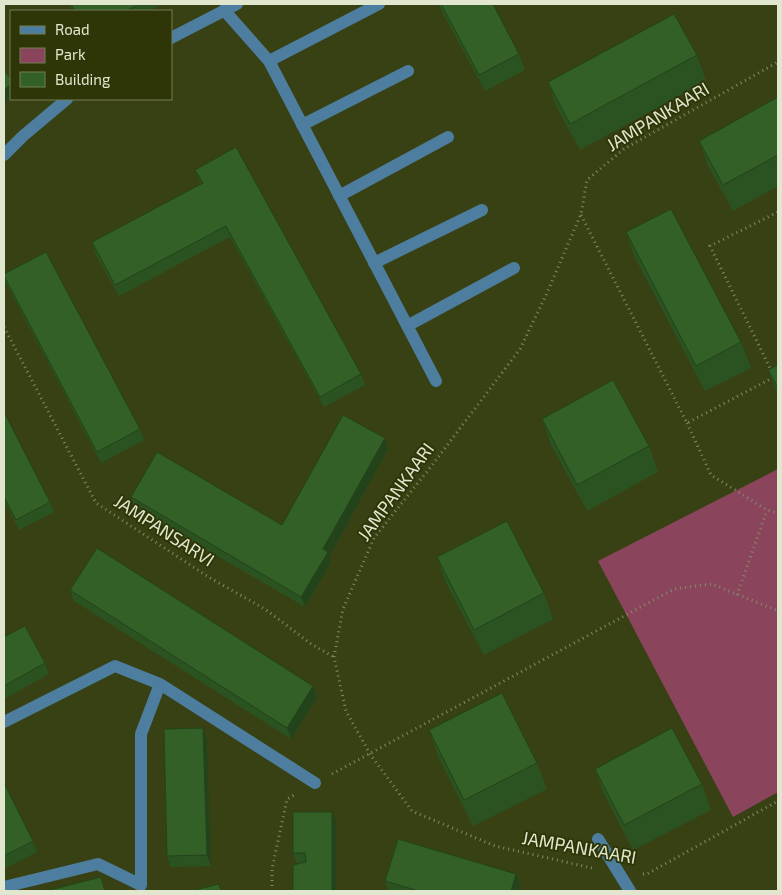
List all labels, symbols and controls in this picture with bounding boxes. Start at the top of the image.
legend [10,10,172,100]
text: Road [55,20,90,38]
text: Park [55,45,86,63]
text: Building [55,70,111,88]
street label: JAMPANKAARI [602,77,713,155]
street label: JAMPANKAARI [352,438,438,545]
street label: JAMPANSARVI [110,490,219,571]
street label: JAMPANKAARI [520,826,638,868]

